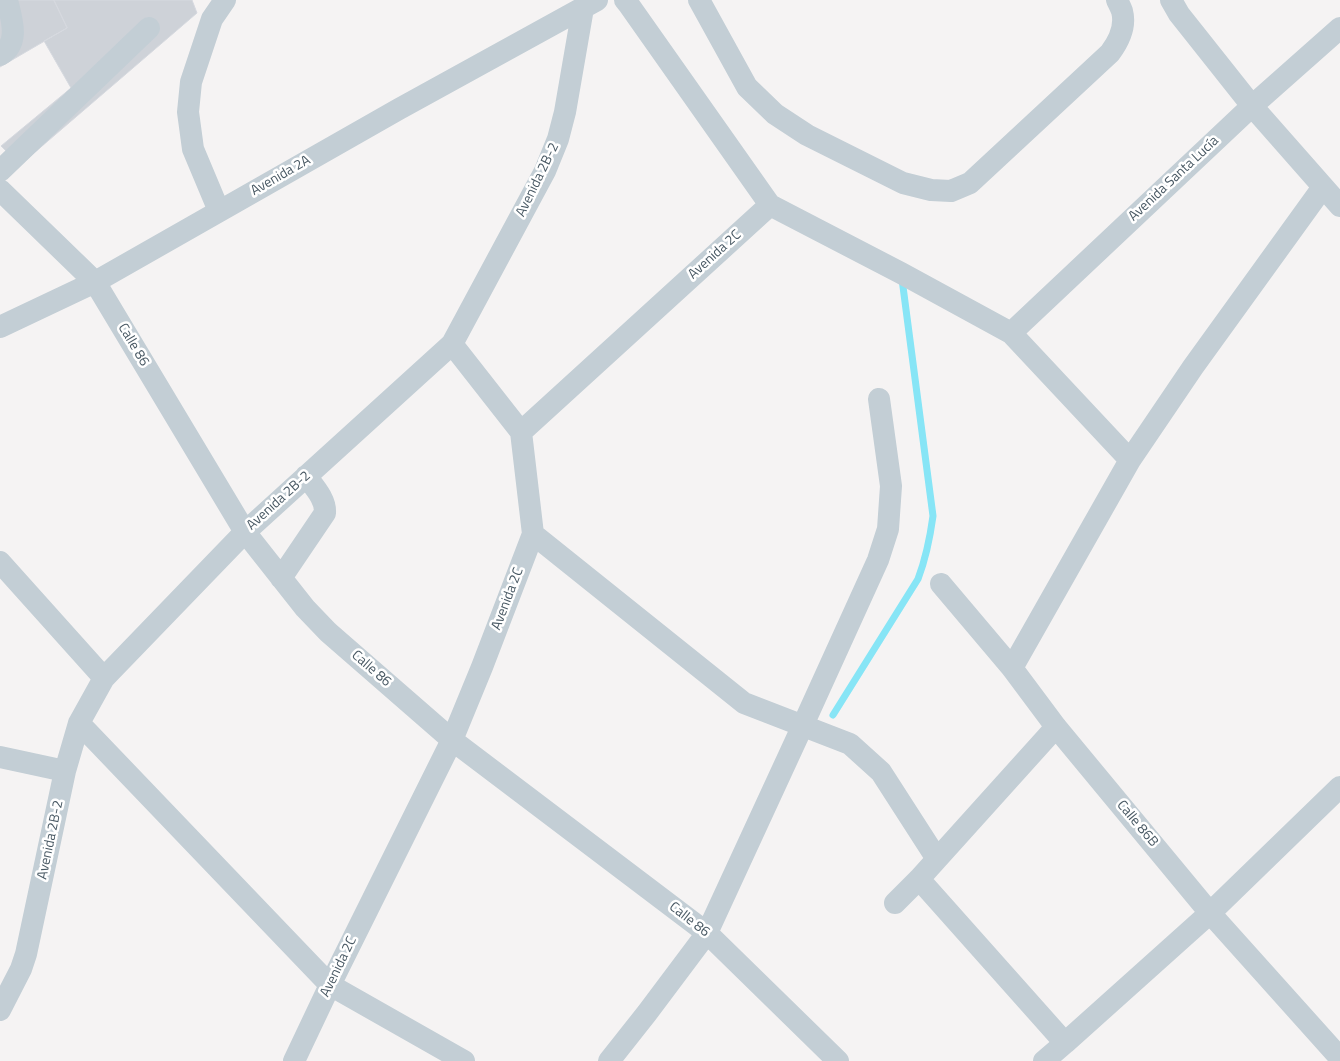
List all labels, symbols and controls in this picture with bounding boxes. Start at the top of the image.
street label: Avenida Santa Lucía [1125,133,1223,225]
street label: Avenida 2B-2 [513,140,563,220]
street label: Avenida 2A [248,152,314,200]
street label: Avenida 2C [685,227,745,283]
street label: Calle 86 [114,321,152,369]
street label: Avenida 2B-2 [244,468,314,534]
street label: Avenida 2C [488,566,528,632]
street label: Calle 86 [348,647,394,691]
street label: Calle 86B [1113,797,1161,851]
street label: Avenida 2B-2 [34,799,68,881]
street label: Calle 86 [665,899,713,941]
street label: Avenida 2C [317,934,361,1000]

